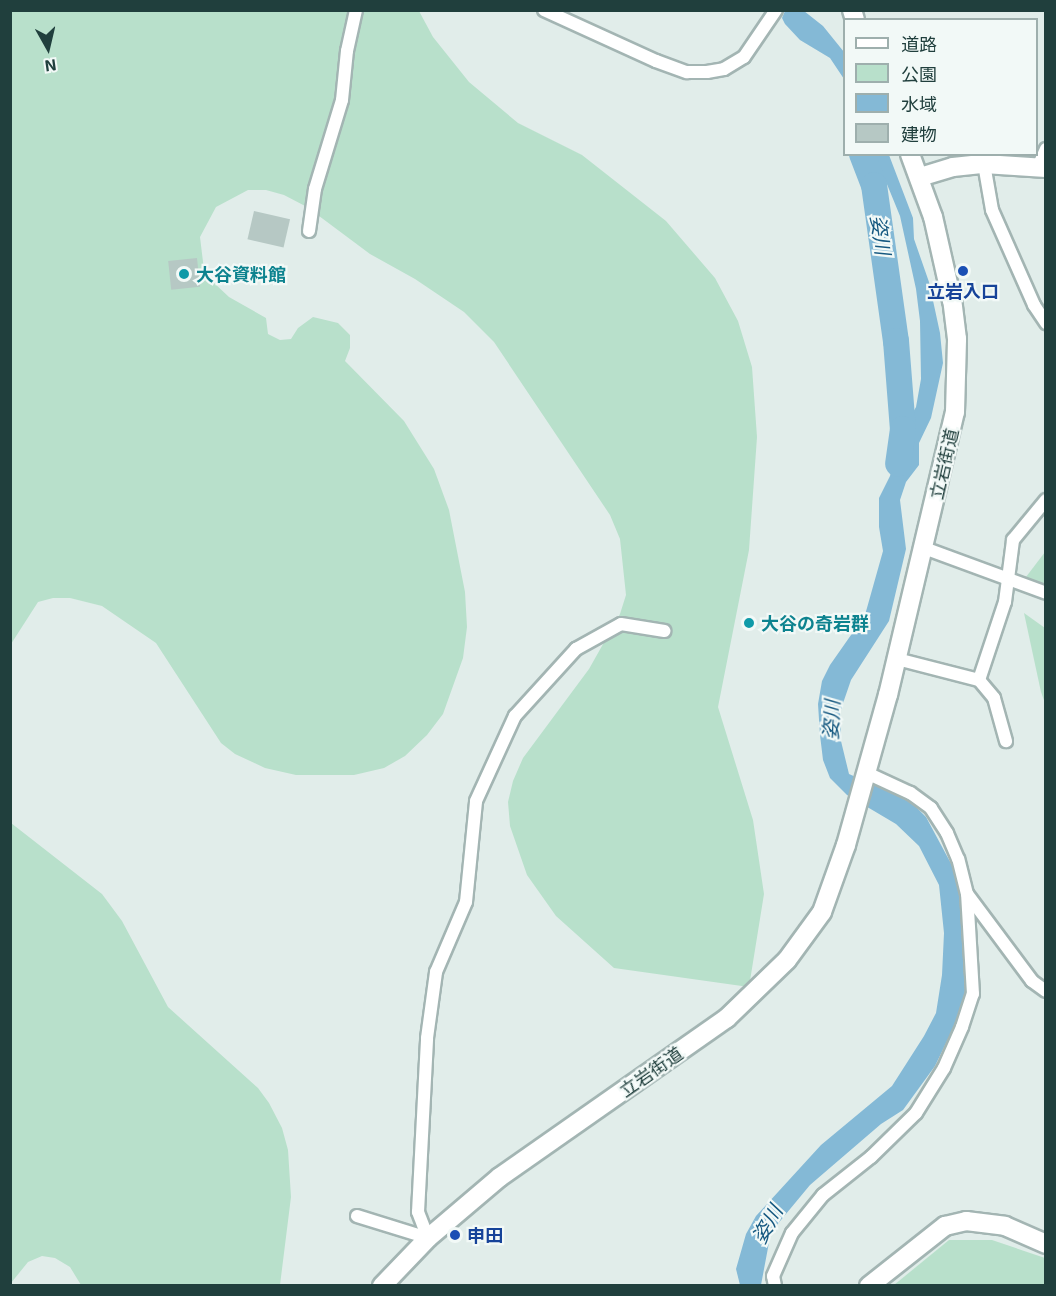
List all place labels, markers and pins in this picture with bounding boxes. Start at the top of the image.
place label: 大谷資料館 [196,263,286,285]
marker: 立岩入口 [956,264,970,278]
marker: 大谷資料館 [177,267,191,281]
place label: 立岩入口 [927,280,999,302]
place label: 大谷の奇岩群 [761,612,869,634]
marker: 大谷の奇岩群 [742,616,756,630]
place label: 申田 [467,1224,503,1246]
marker: 申田 [448,1228,462,1242]

